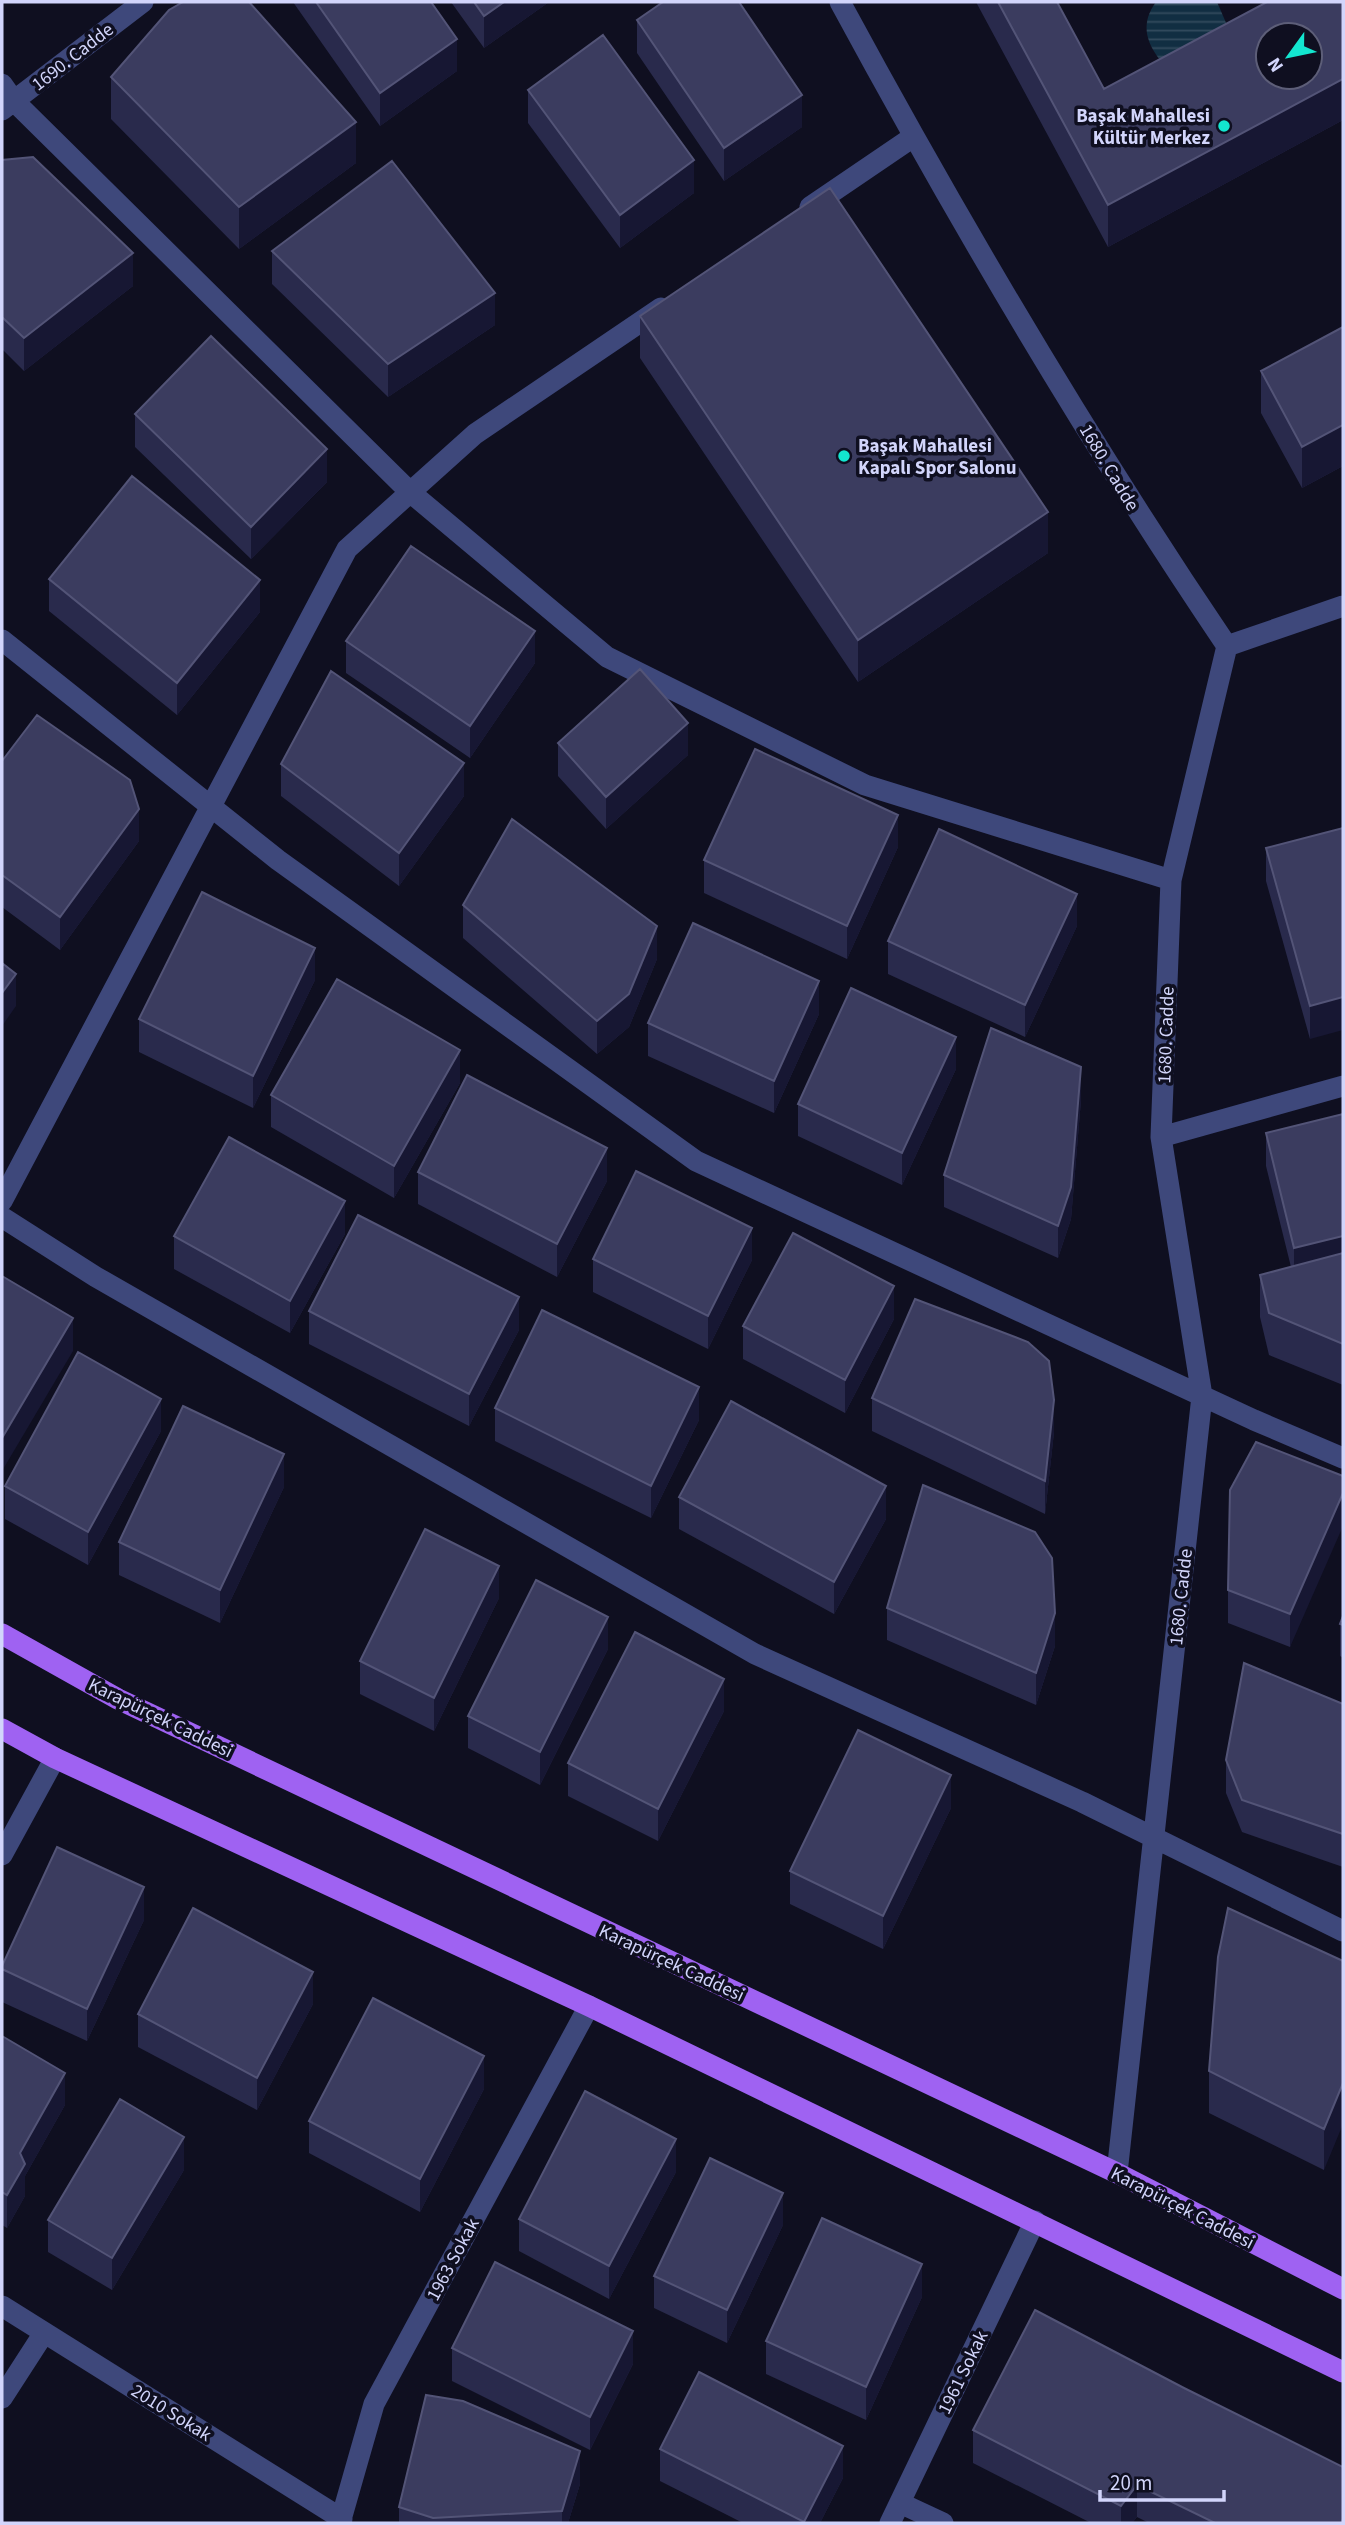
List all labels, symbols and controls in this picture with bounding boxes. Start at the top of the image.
street label: 1690. Cadde [26,17,120,98]
north arrow [1254,21,1324,91]
text: N [1261,52,1291,77]
place label: Başak Mahallesi Kültür Merkez [1076,103,1210,152]
marker: Başak Mahallesi Kültür Merkez [1216,118,1232,134]
street label: 1680. Cadde [1072,419,1145,516]
place label: Başak Mahallesi Kapalı Spor Salonu [858,433,1016,482]
marker: Başak Mahallesi Kapalı Spor Salonu [836,448,852,464]
street label: 1680. Cadde [1151,986,1182,1084]
street label: 1680. Cadde [1163,1547,1200,1647]
street label: Karapürçek Caddesi [83,1672,237,1765]
street label: Karapürçek Caddesi [594,1918,749,2009]
street label: Karapürçek Caddesi [1106,2160,1259,2256]
street label: 1963 Sokak [420,2213,487,2306]
street label: 1961 Sokak [931,2326,996,2419]
street label: 2010 Sokak [126,2378,217,2449]
scale bar [1100,2458,1224,2502]
text: 20 m [1110,2468,1152,2498]

